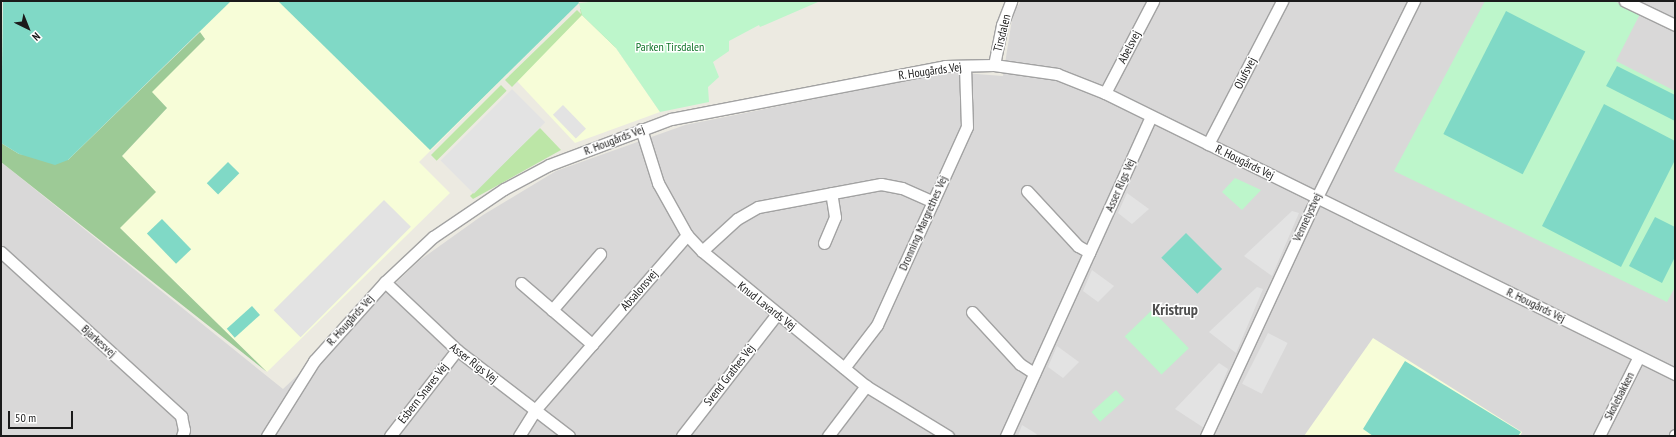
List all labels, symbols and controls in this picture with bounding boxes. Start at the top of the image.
north arrow [8,8,48,48]
street label: Tirsdalen [990,13,1014,53]
street label: Abelsvej [1115,28,1143,66]
text: N [29,30,43,44]
park label: Parken Tirsdalen [636,40,704,54]
street label: Olufsvej [1231,55,1259,91]
street label: R. Hougårds Vej [897,59,963,83]
street label: R. Hougårds Vej [581,122,647,158]
street label: R. Hougårds Vej [1213,141,1277,183]
street label: Asser Rigs Vej [1102,156,1138,214]
street label: Dronning Margrethes Vej [896,173,950,273]
street label: Vennelystvej [1289,190,1325,244]
street label: Absalonsvej [617,267,661,313]
street label: Knud Lavards Vej [735,279,799,333]
street label: R. Hougårds Vej [1504,284,1568,326]
street label: R. Hougårds Vej [323,291,377,349]
district label: Kristrup [1152,299,1198,319]
street label: Bjarkesvej [79,322,119,360]
street label: Asser Rigs Vej [447,340,501,386]
street label: Svend Grathes Vej [700,341,758,409]
street label: Esbern Snares Vej [395,360,451,426]
street label: Skolebakken [1601,370,1637,422]
scale bar [10,403,75,429]
text: 50 m [15,410,36,425]

